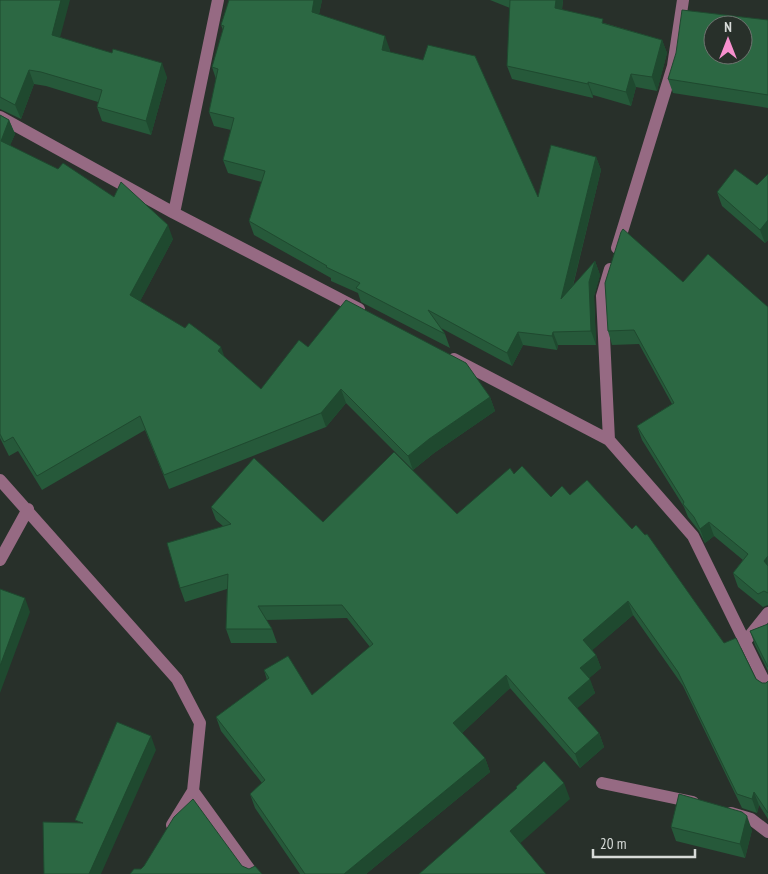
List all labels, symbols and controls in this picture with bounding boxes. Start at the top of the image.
north arrow [703,15,753,65]
text: N [724,18,732,36]
scale bar [593,826,696,858]
text: 20 m [600,834,626,853]

